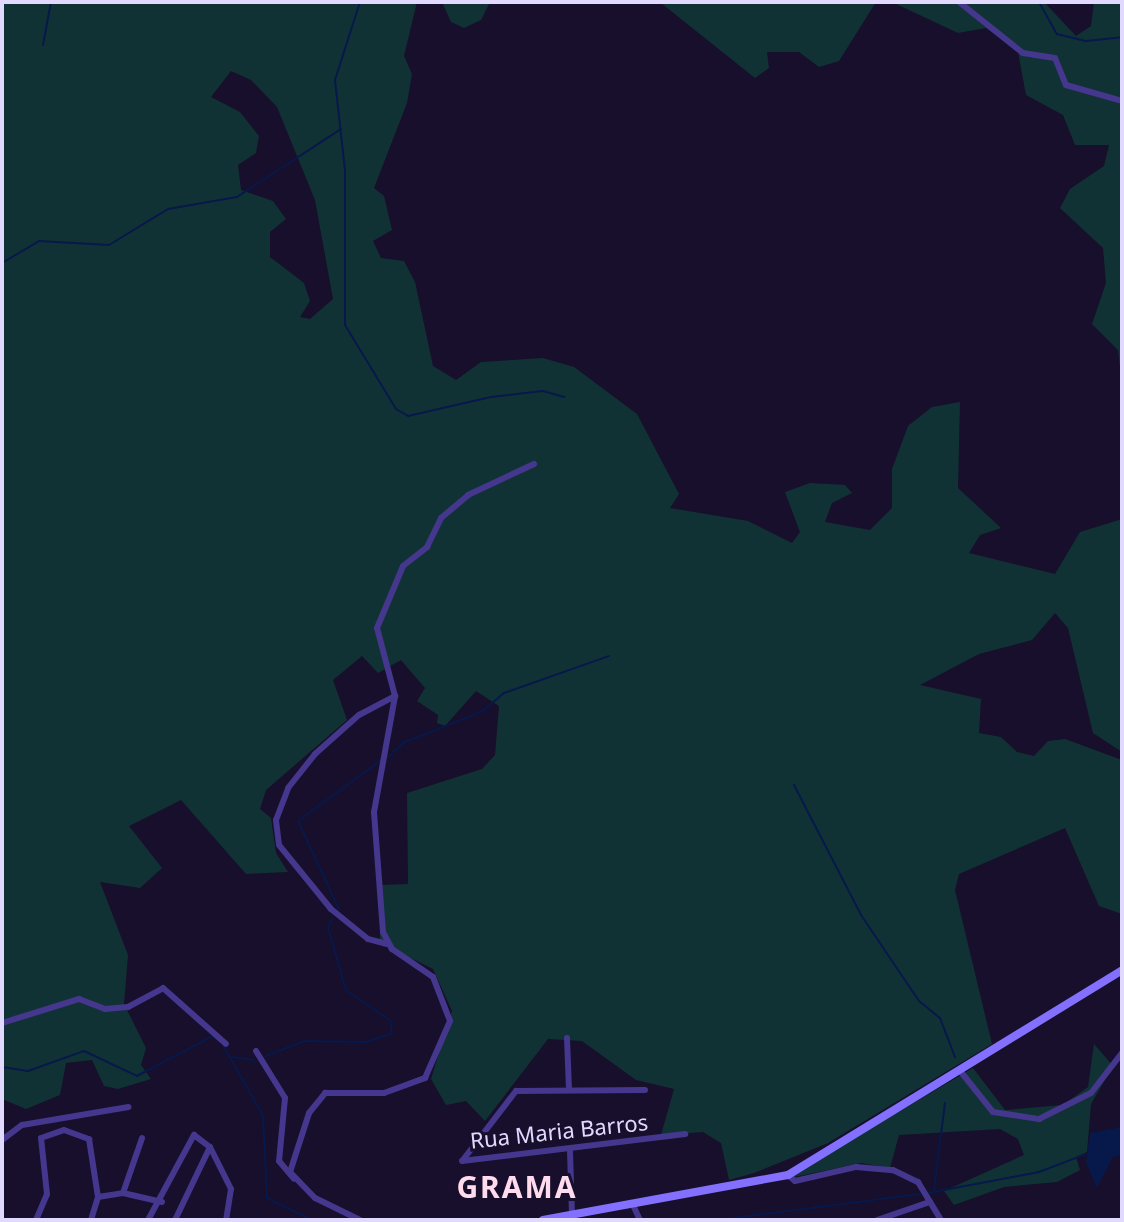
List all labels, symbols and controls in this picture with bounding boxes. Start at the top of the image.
street label: Rua Maria Barros [469,1109,649,1153]
district label: GRAMA [456,1169,578,1205]

